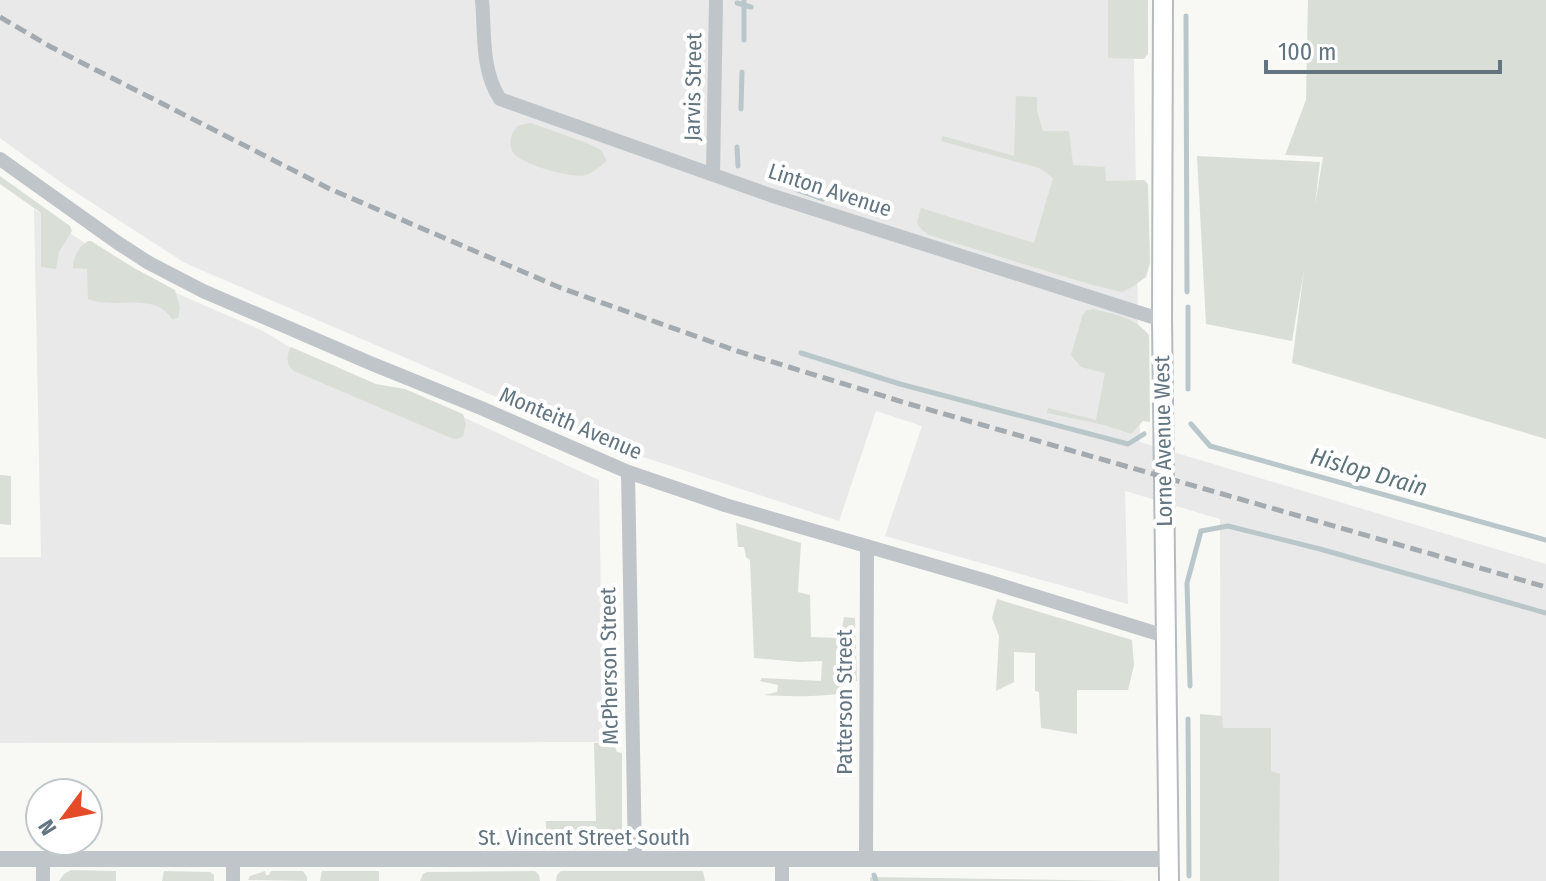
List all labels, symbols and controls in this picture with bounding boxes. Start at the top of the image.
scale bar [1266,24,1500,74]
street label: Jarvis Street [679,32,707,141]
text: 100 m [1278,38,1336,66]
street label: Linton Avenue [765,157,895,223]
street label: Lorne Avenue West [1148,354,1178,527]
street label: Monteith Avenue [496,381,646,465]
water label: Hislop Drain [1307,442,1431,502]
street label: McPherson Street [594,586,624,745]
street label: Patterson Street [831,629,858,775]
north arrow [24,777,104,857]
text: N [33,815,62,840]
street label: St. Vincent Street South [478,824,690,851]

